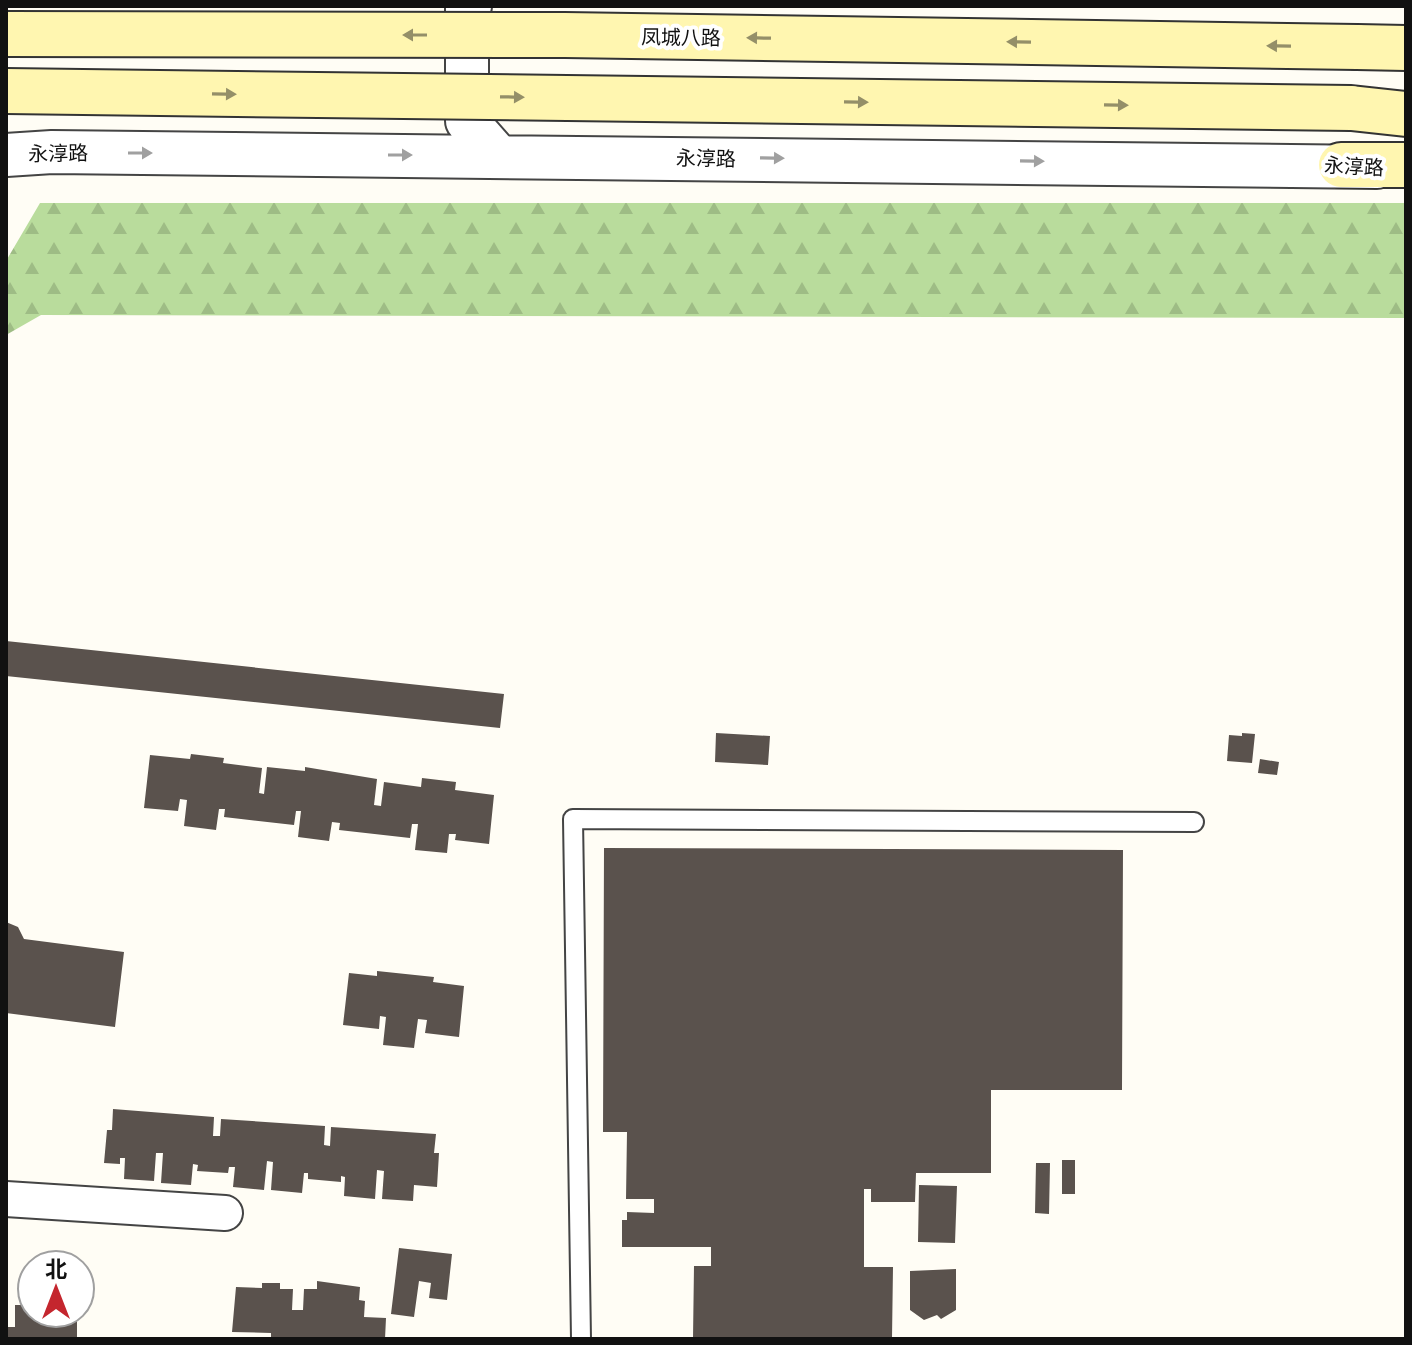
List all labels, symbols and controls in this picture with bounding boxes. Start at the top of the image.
street label: 凤城八路 [641,24,721,50]
one-way arrow [402,29,427,41]
one-way arrow [746,32,771,44]
one-way arrow [1006,36,1031,48]
one-way arrow [1266,40,1291,52]
one-way arrow [212,88,237,100]
one-way arrow [500,91,525,103]
one-way arrow [844,95,869,108]
one-way arrow [1104,99,1129,111]
street label: 永淳路 [28,140,88,166]
street label: 永淳路 [676,145,736,171]
one-way arrow [128,147,153,159]
one-way arrow [388,148,413,161]
one-way arrow [760,152,785,165]
street label: 永淳路 [1323,152,1385,180]
one-way arrow [1020,155,1045,168]
north arrow [16,1249,96,1329]
text: 北 [45,1255,67,1283]

